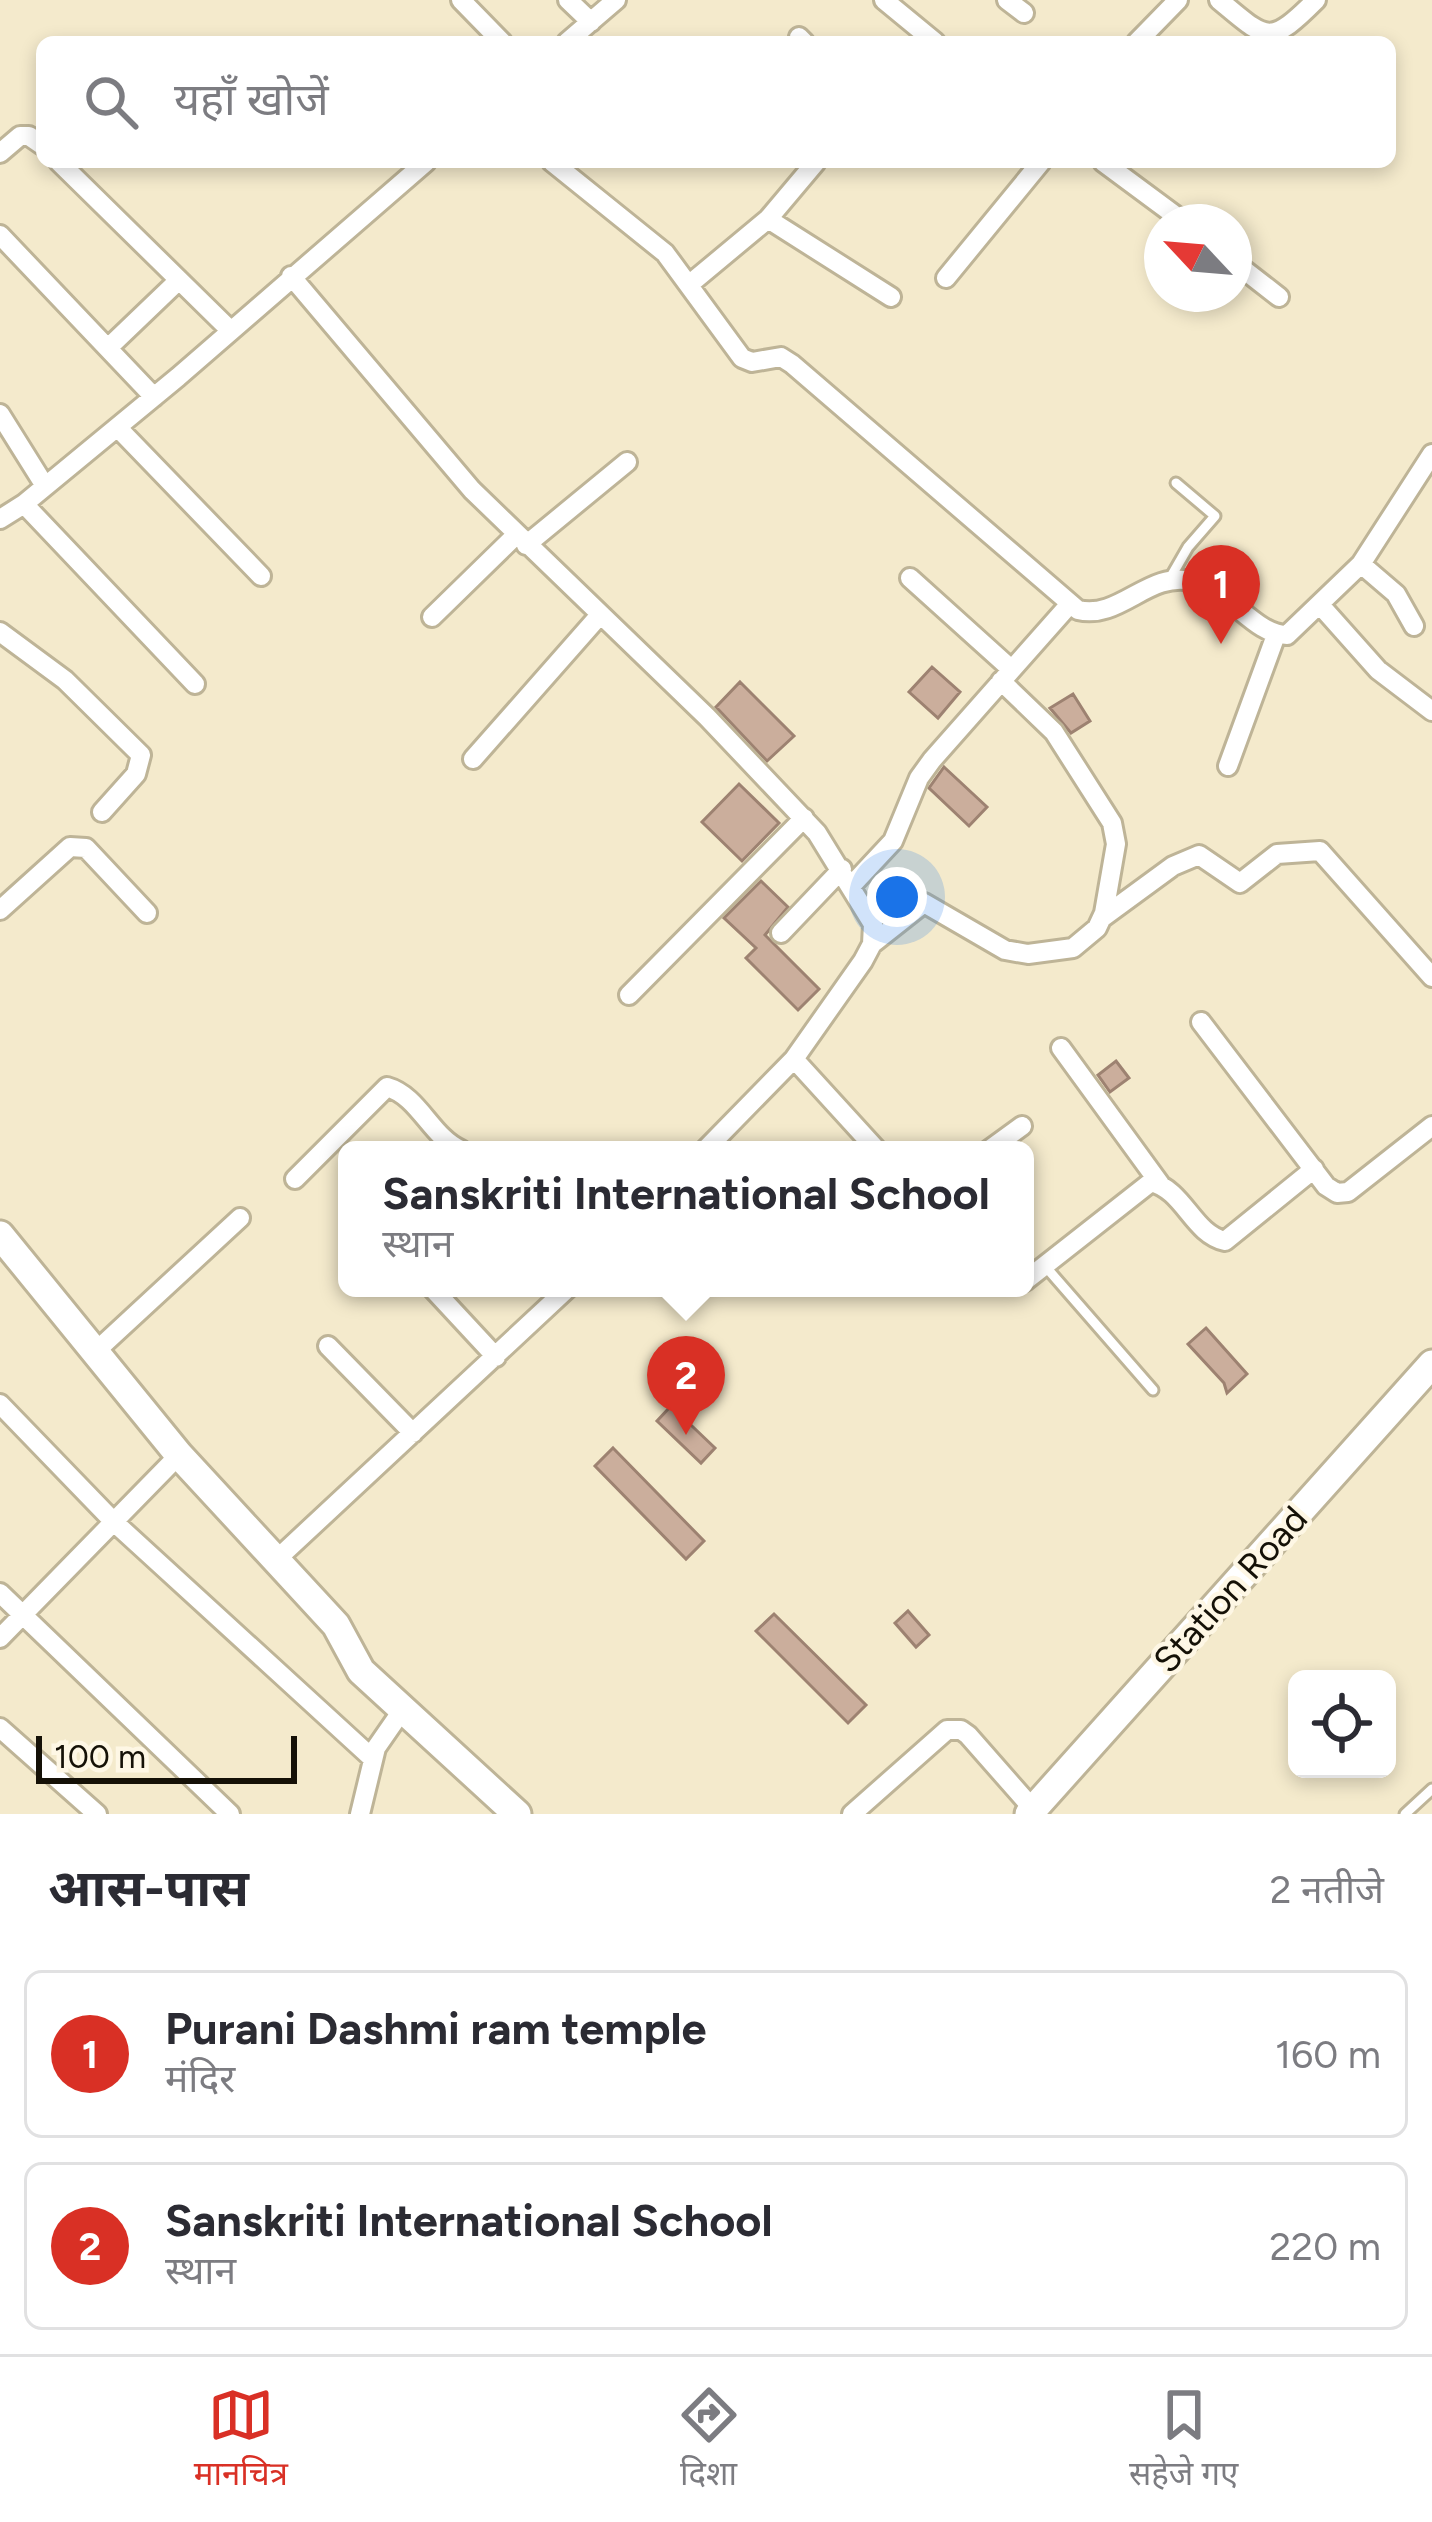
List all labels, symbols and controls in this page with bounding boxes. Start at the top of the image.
search box [36,36,1396,168]
icon: search [78,69,144,135]
text: यहाँ खोजें [174,72,329,126]
north arrow [1144,204,1252,312]
pin: 1 [1182,545,1260,644]
your location [867,867,927,927]
popup [338,1141,1034,1297]
text: Sanskriti International School [382,1166,990,1220]
text: स्थान [382,1220,453,1267]
pin: 2 [647,1336,725,1435]
street label: Station Road [1145,1497,1316,1681]
map controls [1288,1670,1396,1778]
button: locate [1288,1670,1396,1778]
scale bar [36,1730,297,1783]
text: 100 m [54,1737,146,1776]
text: आस-पास [48,1858,249,1919]
text: 2 नतीजे [1270,1866,1384,1913]
text: Purani Dashmi ram temple [165,2001,706,2055]
text: 1 [82,2031,98,2078]
text: 160 m [1275,2031,1381,2078]
text: मंदिर [165,2055,235,2102]
text: Sanskriti International School [165,2193,773,2247]
text: 2 [79,2223,101,2270]
text: 220 m [1270,2223,1381,2270]
text: स्थान [165,2247,236,2294]
tab: मानचित्र [194,2382,288,2498]
tab: दिशा [676,2382,742,2498]
tab: सहेजे गए [1129,2382,1238,2498]

